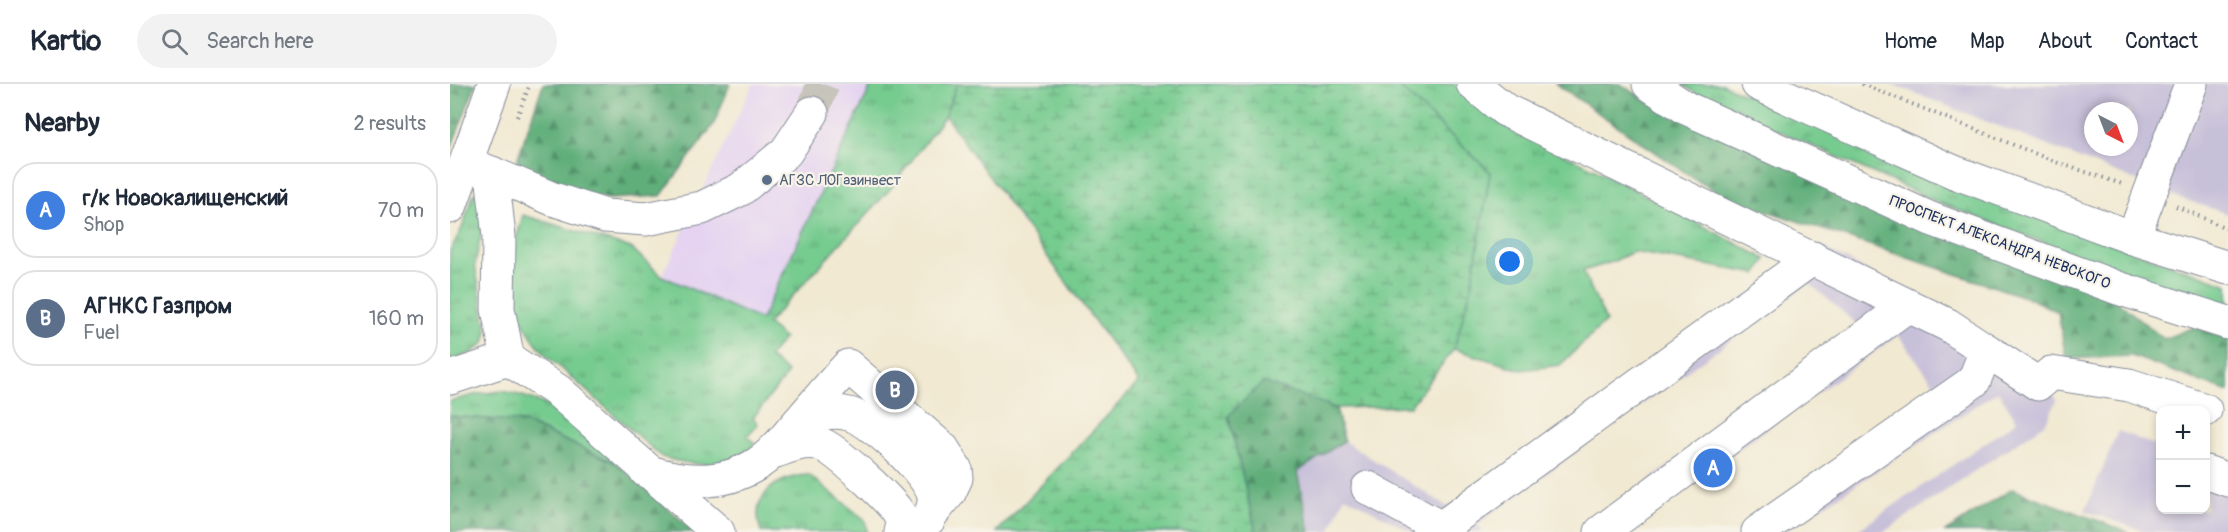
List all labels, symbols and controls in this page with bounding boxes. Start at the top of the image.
search box [137,14,557,68]
text: Kartio [30,24,101,59]
icon: search [158,25,191,58]
text: Search here [206,27,314,55]
text: Home [1884,28,1937,55]
text: Map [1970,28,2005,55]
text: About [2038,28,2092,55]
text: Contact [2125,28,2198,55]
north arrow [2084,102,2138,156]
text: Nearby [24,107,100,139]
text: 2 results [354,111,426,136]
place label: АГЗС ЛОГазинвест [779,171,902,190]
marker: АГЗС ЛОГазинвест [760,173,774,187]
text: г/к Новокалищенский [83,184,288,212]
street label: ПРОСПЕКТ АЛЕКСАНДРА НЕВСКОГО [1887,191,2113,293]
text: A [39,198,52,223]
text: 70 m [378,198,424,223]
text: Shop [83,212,124,237]
your location [1495,247,1524,276]
text: АГНКС Газпром [83,292,232,320]
text: B [40,306,51,331]
text: 160 m [369,306,424,331]
text: Fuel [83,320,120,345]
pin: B [876,368,914,412]
map controls [2156,406,2210,514]
button: + [2156,406,2210,460]
pin: A [1694,446,1732,490]
button: − [2156,460,2210,514]

